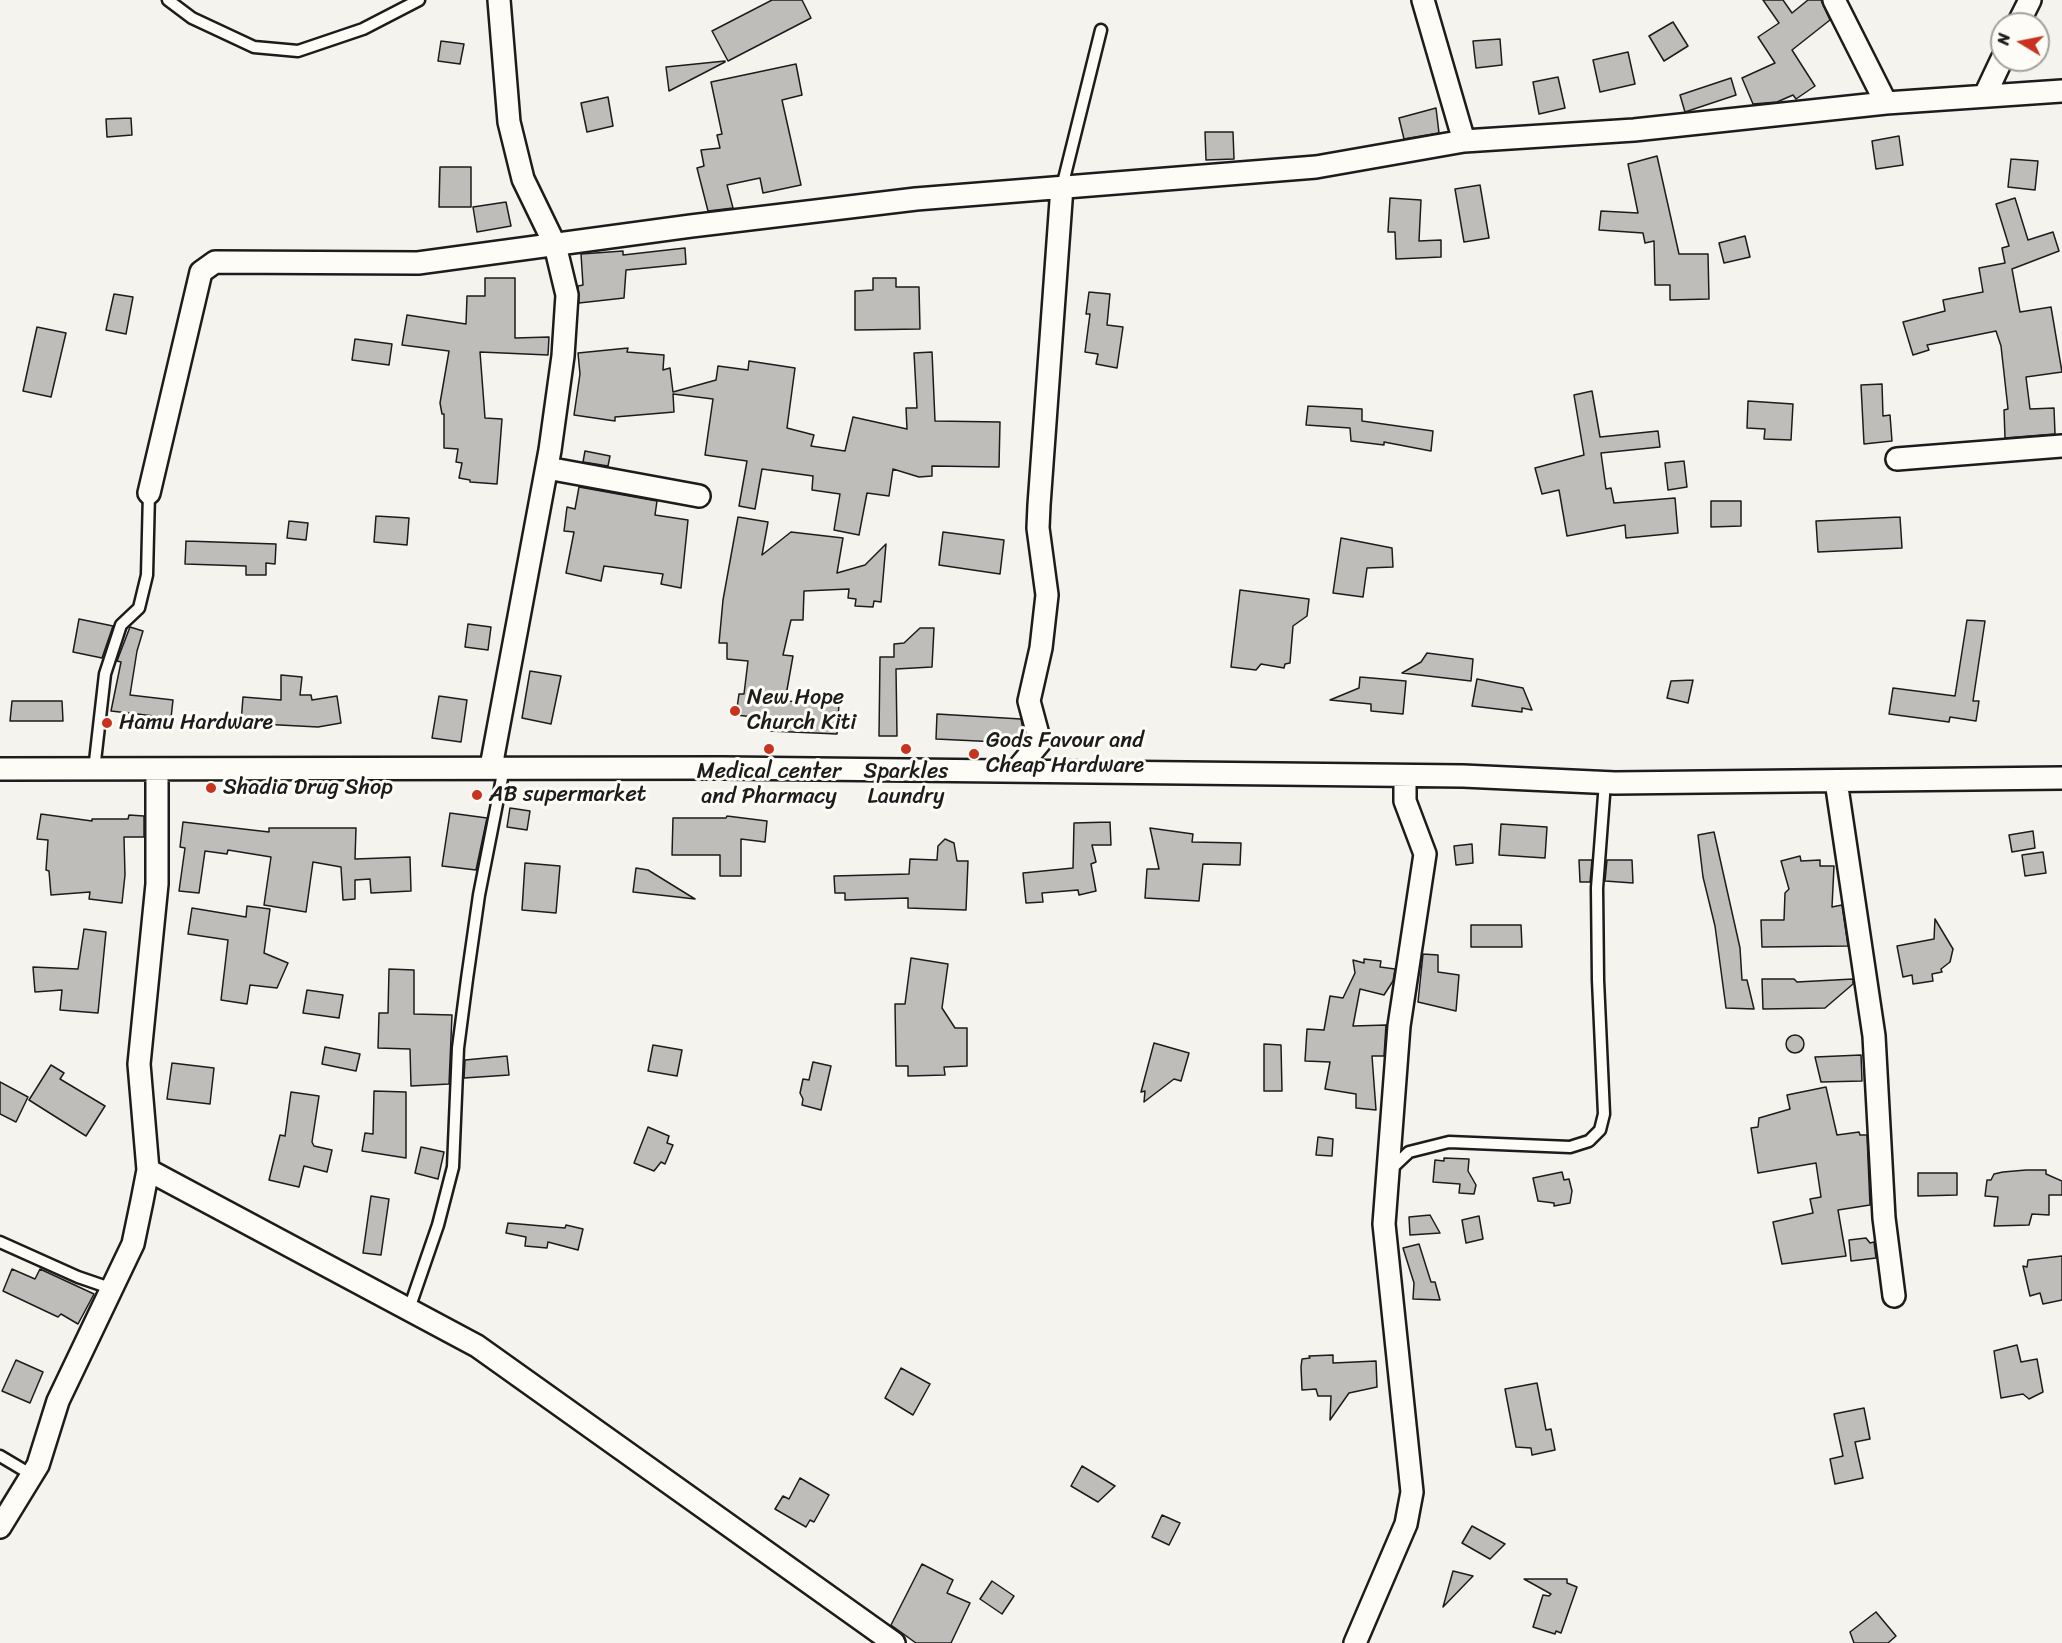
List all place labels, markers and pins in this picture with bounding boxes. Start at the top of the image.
place label: New Hope Church Kiti [747,685,856,736]
marker: New Hope Church Kiti [728,704,742,718]
place label: Hamu Hardware [119,710,273,736]
marker: Hamu Hardware [100,716,114,730]
place label: Gods Favour and Cheap Hardware [986,728,1144,780]
marker: Medical center and Pharmacy [762,742,776,756]
marker: Sparkles Laundry [899,742,913,756]
marker: Gods Favour and Cheap Hardware [967,747,981,761]
place label: Medical center and Pharmacy [697,759,841,810]
place label: Sparkles Laundry [864,759,948,810]
place label: Shadia Drug Shop [223,775,393,801]
marker: Shadia Drug Shop [204,781,218,795]
place label: AB supermarket [489,782,646,808]
marker: AB supermarket [470,788,484,802]

